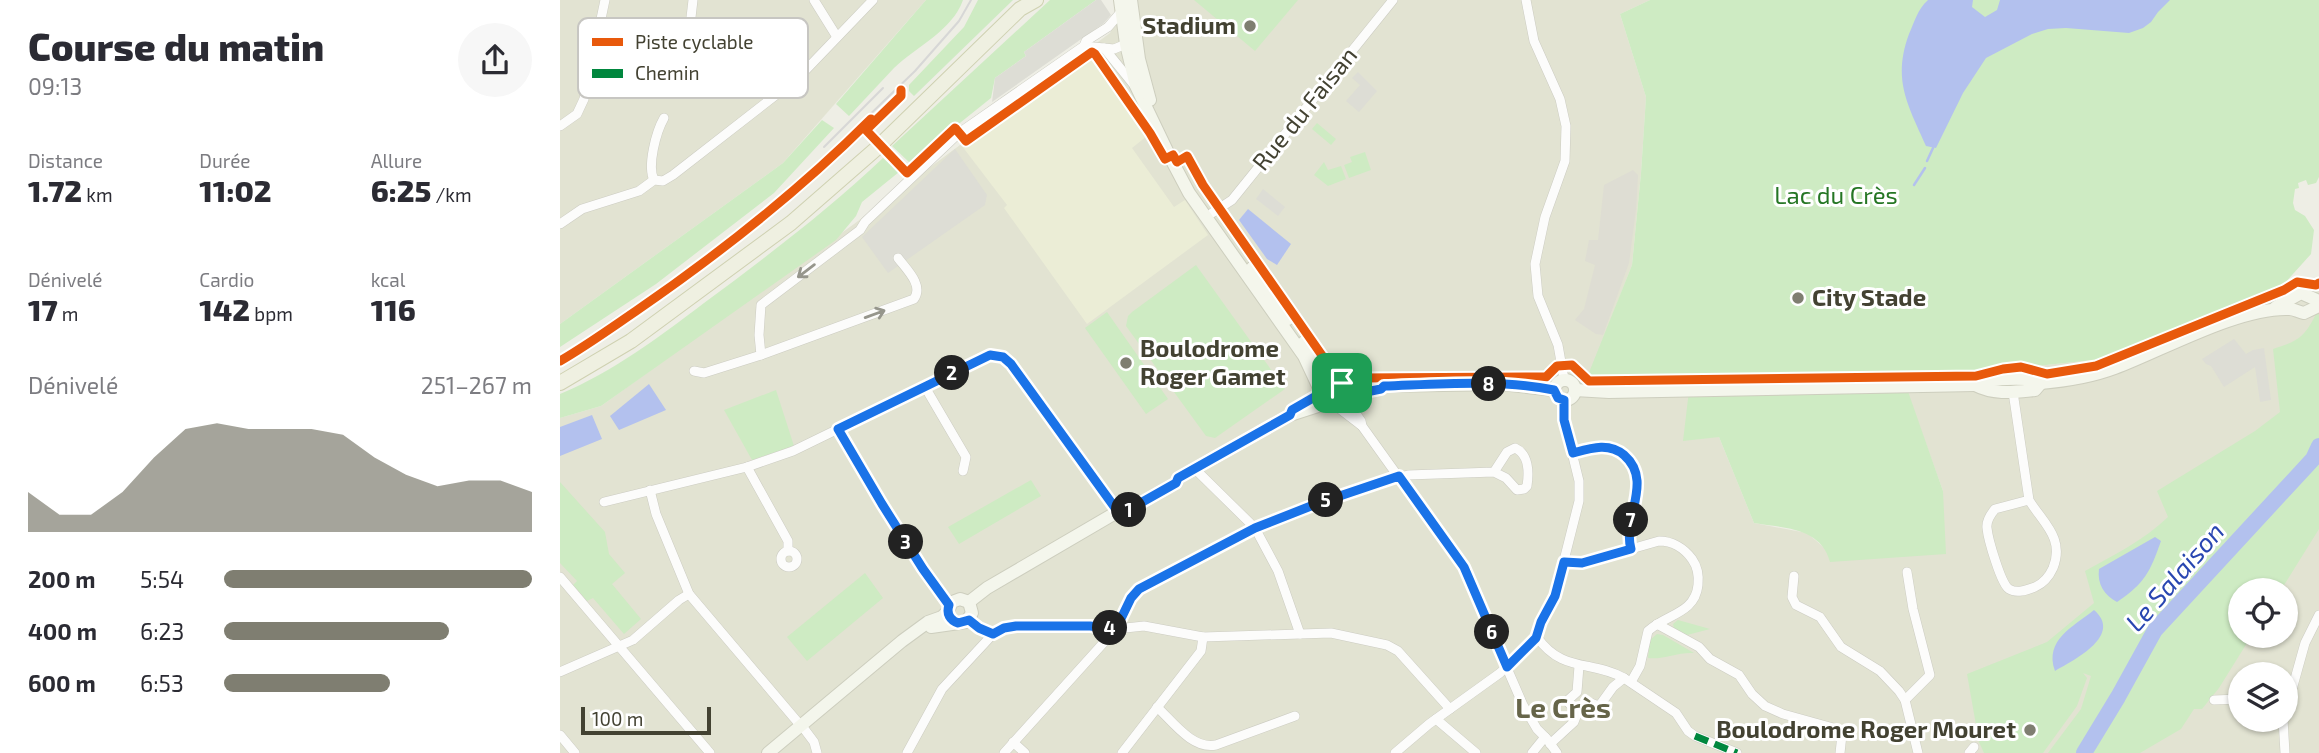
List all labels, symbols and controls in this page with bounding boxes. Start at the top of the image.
place label: Stadium [1142,10,1236,39]
legend [578,18,808,98]
marker: Stadium [1242,18,1258,34]
text: Course du matin [28,23,324,69]
button: share [458,23,532,97]
text: Piste cyclable [635,30,754,53]
street label: Rue du Faisan [1245,40,1362,176]
text: Chemin [635,61,699,84]
text: 09:13 [28,72,82,100]
text: Distance [28,149,103,172]
text: Durée [199,149,251,172]
text: Allure [371,149,422,172]
text: 1.72 [28,172,82,208]
text: 11:02 [199,172,272,208]
text: 6:25 [371,172,431,208]
park label: Lac du Crès [1774,180,1898,209]
text: km [82,183,113,206]
text: /km [431,183,472,206]
one-way arrow [797,264,816,278]
text: Dénivelé [28,268,103,291]
text: Cardio [199,268,254,291]
text: kcal [371,268,405,291]
place label: City Stade [1812,282,1926,311]
marker: City Stade [1790,290,1806,306]
text: 17 [28,291,58,327]
text: 142 [199,291,250,327]
text: 116 [371,291,416,327]
text: m [58,302,79,325]
text: bpm [250,302,293,325]
one-way arrow [864,307,886,319]
place label: Boulodrome Roger Gamet [1140,333,1286,390]
pin [1312,353,1372,413]
marker: Boulodrome Roger Gamet [1118,355,1134,371]
pin: 2 [934,356,970,390]
text: 2 [946,361,957,384]
icon: arrive [1323,364,1361,402]
pin: 8 [1472,366,1506,402]
text: Dénivelé [28,371,118,399]
text: 251–267 m [421,371,532,399]
text: 8 [1483,372,1494,395]
pin: 5 [1308,482,1344,518]
text: 5 [1320,488,1331,511]
pin: 1 [1112,492,1146,528]
text: 1 [1124,498,1133,521]
pin: 7 [1614,503,1648,538]
text: 7 [1625,508,1636,531]
water label: Le Salaison [2118,515,2230,637]
pin: 3 [888,524,924,560]
text: 3 [900,530,911,553]
text: 200 m [28,565,96,593]
text: 5:54 [140,565,184,593]
map controls [2228,578,2298,732]
button: locate [2228,578,2298,648]
pin: 4 [1092,610,1128,646]
pin: 6 [1474,614,1510,650]
text: 4 [1103,616,1116,639]
text: 400 m [28,617,97,645]
text: 6:23 [140,617,184,645]
text: 6 [1486,620,1497,643]
button: layers [2228,662,2298,732]
text: 600 m [28,669,96,697]
text: 6:53 [140,669,184,697]
district label: Le Crès [1515,690,1611,724]
scale bar [581,704,710,736]
text: 100 m [592,707,643,730]
place label: Boulodrome Roger Mouret [1716,714,2016,743]
marker: Boulodrome Roger Mouret [2022,722,2038,738]

